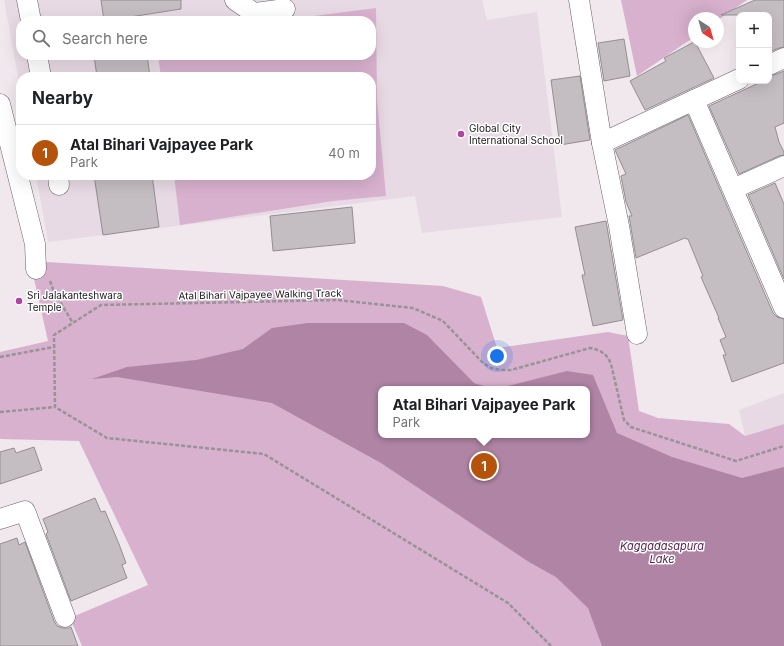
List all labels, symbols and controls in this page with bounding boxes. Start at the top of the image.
north arrow [688,12,724,48]
map controls [736,12,772,84]
button: + [736,12,772,48]
search box [16,16,376,60]
icon: search [30,27,52,49]
text: Search here [62,29,148,48]
button: − [736,48,772,84]
text: Nearby [32,88,93,108]
place label: Global City International School [469,122,563,146]
marker: Global City International School [456,129,466,139]
text: Atal Bihari Vajpayee Park [70,135,253,154]
text: 1 [42,145,48,161]
text: 40 m [328,145,360,161]
text: Park [70,154,98,170]
street label: Atal Bihari Vajpayee Walking Track [178,287,342,301]
place label: Sri Jalakanteshwara Temple [27,289,122,313]
marker: Sri Jalakanteshwara Temple [14,296,24,306]
your location [487,346,507,366]
popup [378,386,590,438]
text: Atal Bihari Vajpayee Park [392,395,576,414]
text: Park [392,414,420,430]
pin: 1 [471,451,497,481]
water label: Kaggadasapura Lake [620,539,704,566]

